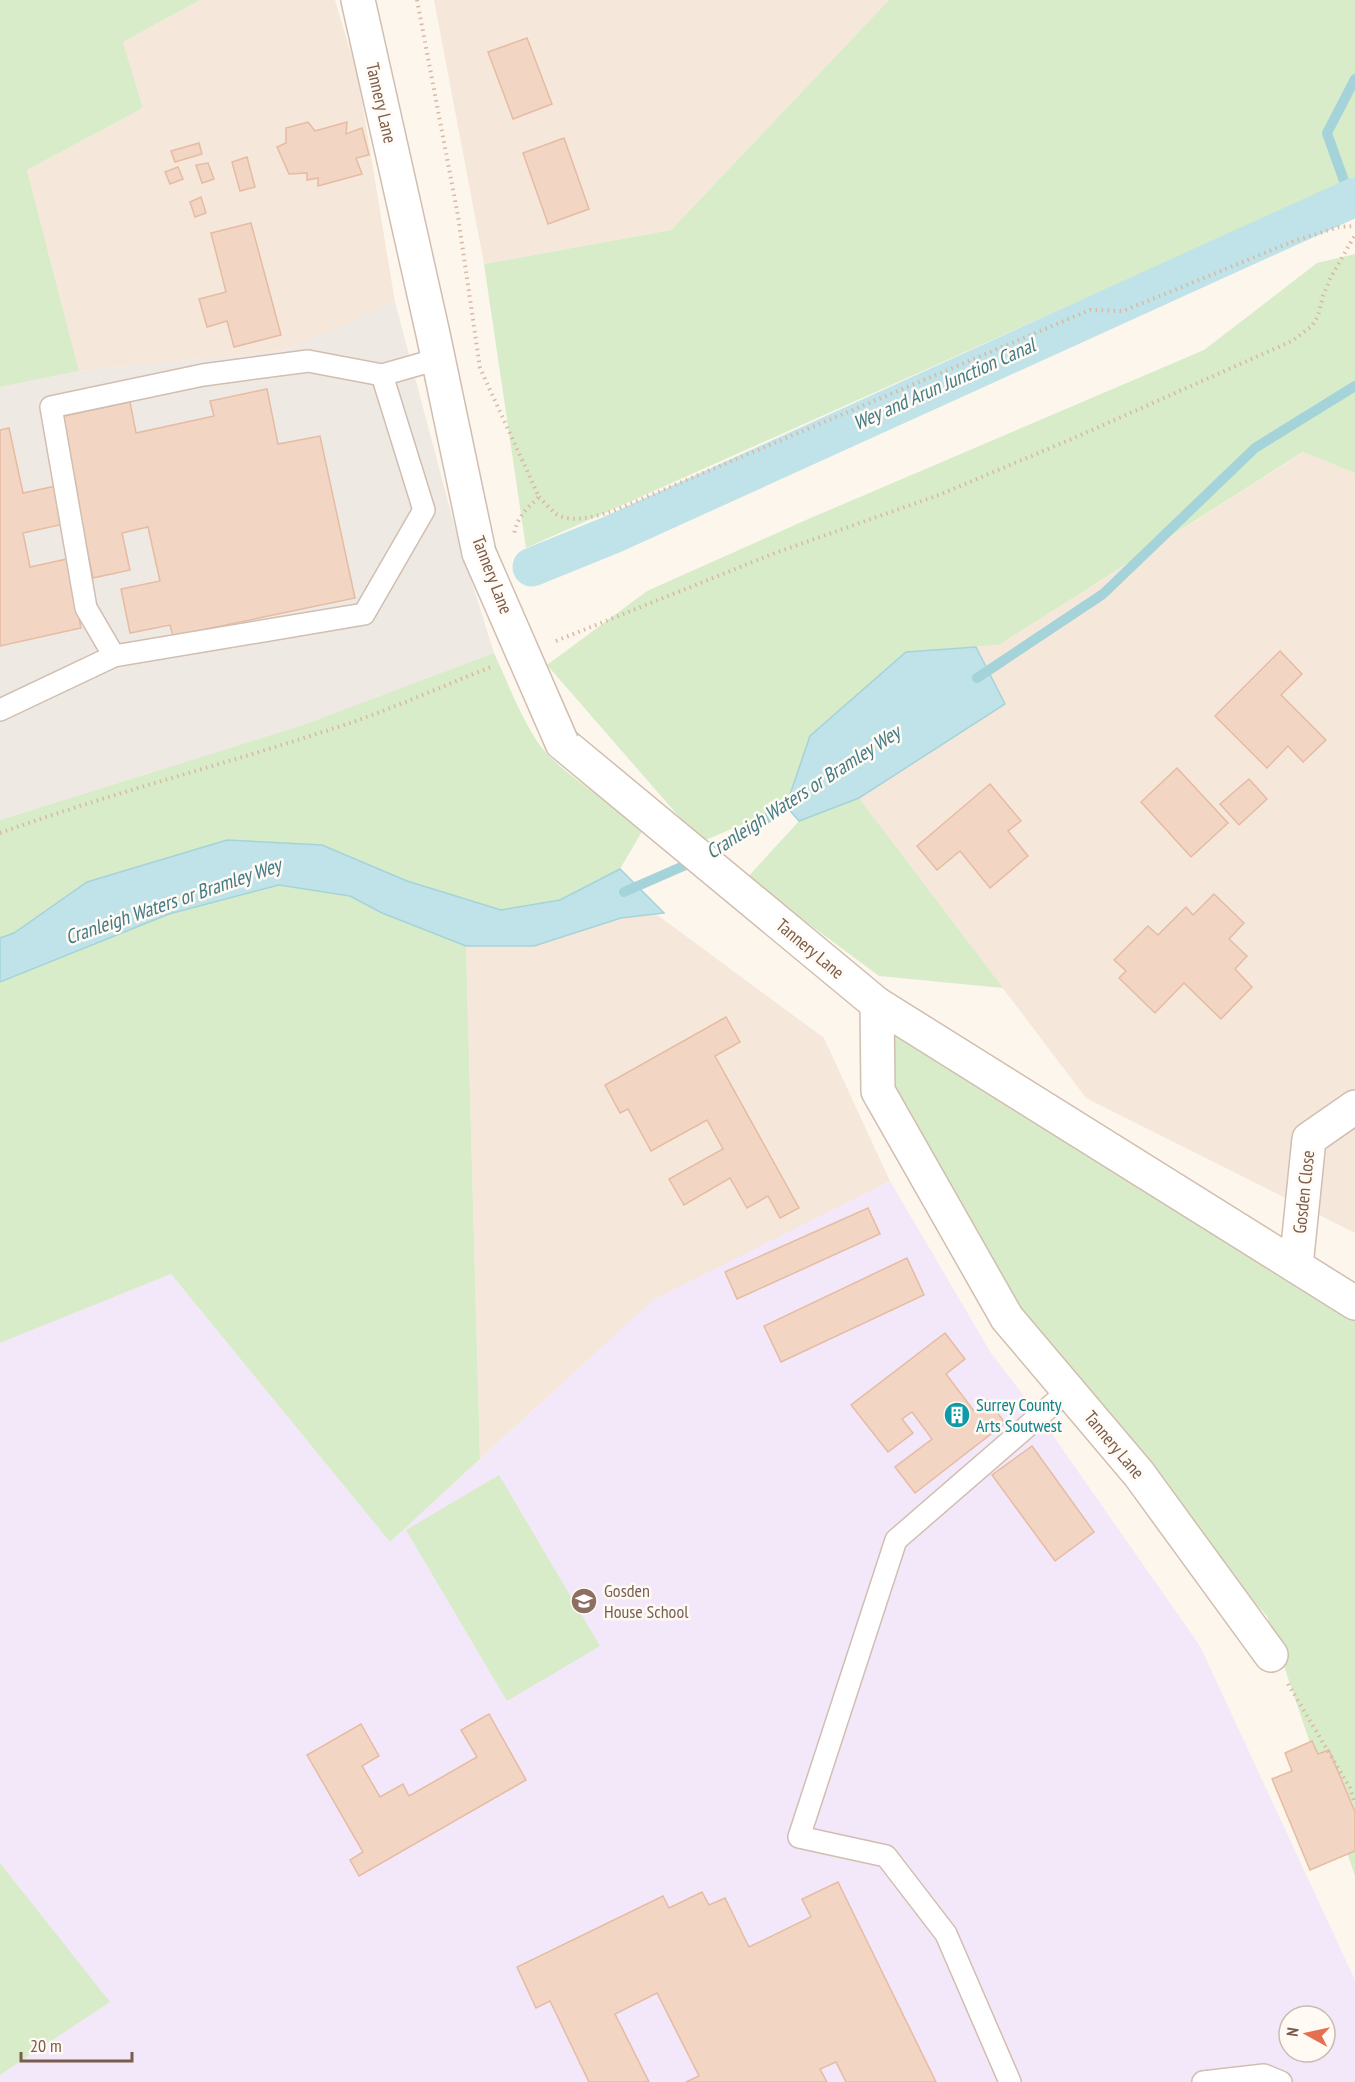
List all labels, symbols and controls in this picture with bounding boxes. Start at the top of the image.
street label: Tannery Lane [361,60,402,145]
water label: Wey and Arun Junction Canal [849,331,1041,436]
street label: Tannery Lane [467,533,518,617]
water label: Cranleigh Waters or Bramley Wey [701,718,907,865]
water label: Cranleigh Waters or Bramley Wey [62,851,287,950]
street label: Tannery Lane [772,914,849,984]
street label: Gosden Close [1288,1149,1319,1235]
place label: Surrey County Arts Soutwest [976,1393,1062,1437]
building icon: Surrey County Arts Soutwest [942,1400,972,1430]
street label: Tannery Lane [1079,1406,1149,1483]
place label: Gosden House School [604,1579,689,1623]
school or university icon: Gosden House School [569,1586,599,1616]
north arrow [1277,2004,1337,2064]
scale bar [21,2025,132,2063]
text: N [1282,2026,1303,2038]
text: 20 m [30,2034,62,2057]

